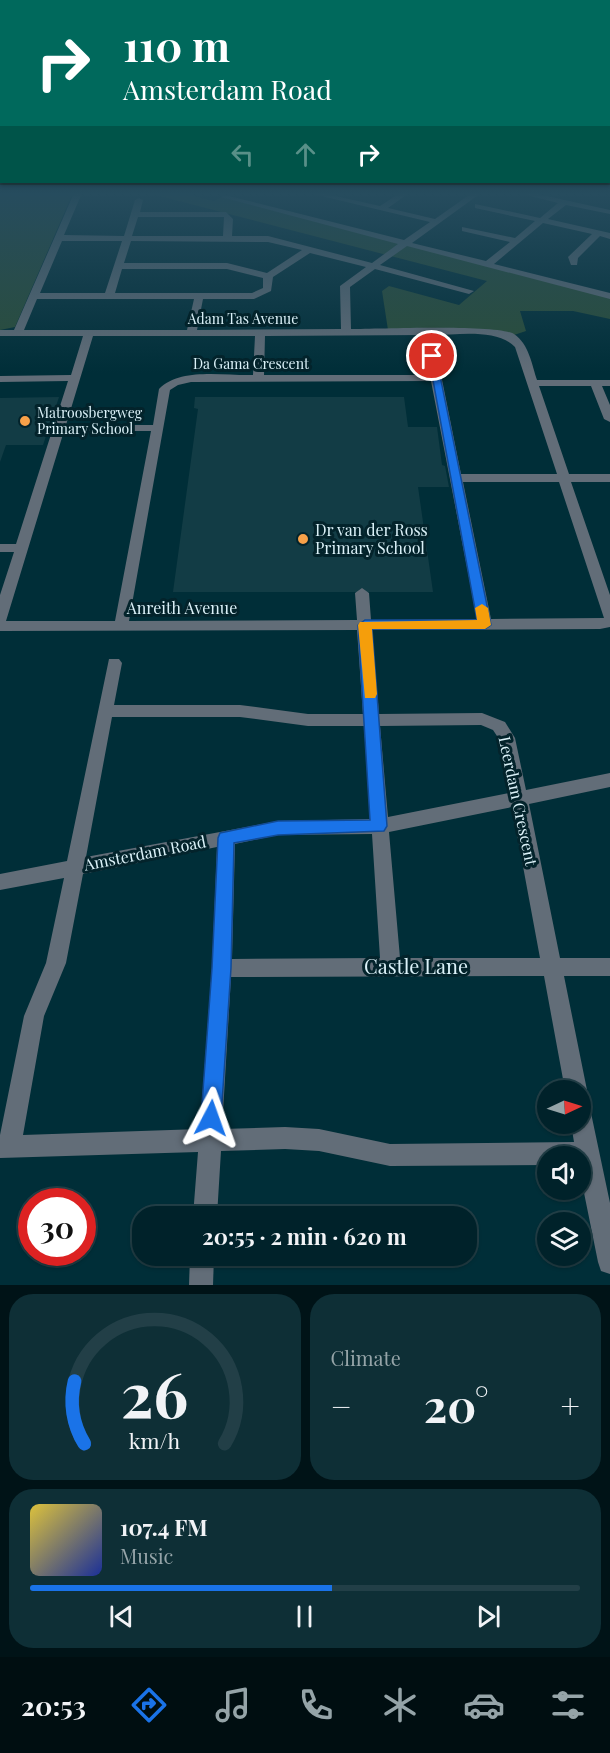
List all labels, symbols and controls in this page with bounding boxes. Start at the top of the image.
text: 110 m [123,17,230,73]
icon: right [24,24,102,102]
text: Amsterdam Road [123,71,332,107]
icon: left [226,138,259,171]
icon: ahead [289,138,322,171]
icon: right [352,138,385,171]
street label: Adam Tas Avenue [187,309,298,328]
pin [406,330,457,381]
icon: arrive [415,339,448,372]
street label: Da Gama Crescent [193,354,310,373]
place label: Matroosbergweg Primary School [37,403,143,438]
marker: Matroosbergweg Primary School [18,414,32,428]
place label: Dr van der Ross Primary School [315,519,428,558]
marker: Dr van der Ross Primary School [296,532,310,546]
street label: Anreith Avenue [126,597,237,618]
street label: Leerdam Crescent [494,734,543,868]
street label: Amsterdam Road [81,830,208,875]
street label: Castle Lane [364,952,468,979]
north arrow [537,1080,591,1134]
map controls [537,1080,591,1266]
position arrow [179,1086,243,1150]
button: sound [537,1146,591,1200]
speed limit sign: 30 [18,1188,96,1266]
button: layers [537,1212,591,1266]
text: 20:55 · 2 min · 620 m [202,1221,407,1251]
text: Climate [331,1344,401,1371]
text: 26 [121,1350,189,1434]
text: 20° [424,1374,489,1434]
text: − [331,1383,352,1427]
text: + [561,1383,580,1427]
text: km/h [129,1426,181,1454]
text: 107.4 FM [120,1512,208,1542]
text: Music [120,1542,173,1569]
icon: previous [105,1600,138,1633]
icon: pause [288,1600,321,1633]
icon: next [472,1600,505,1633]
icon: directions [128,1684,170,1726]
icon: music [212,1684,254,1726]
icon: phone [295,1684,337,1726]
icon: climate [379,1684,421,1726]
icon: car [463,1684,505,1726]
icon: filters [547,1684,589,1726]
text: 20:53 [21,1687,86,1723]

